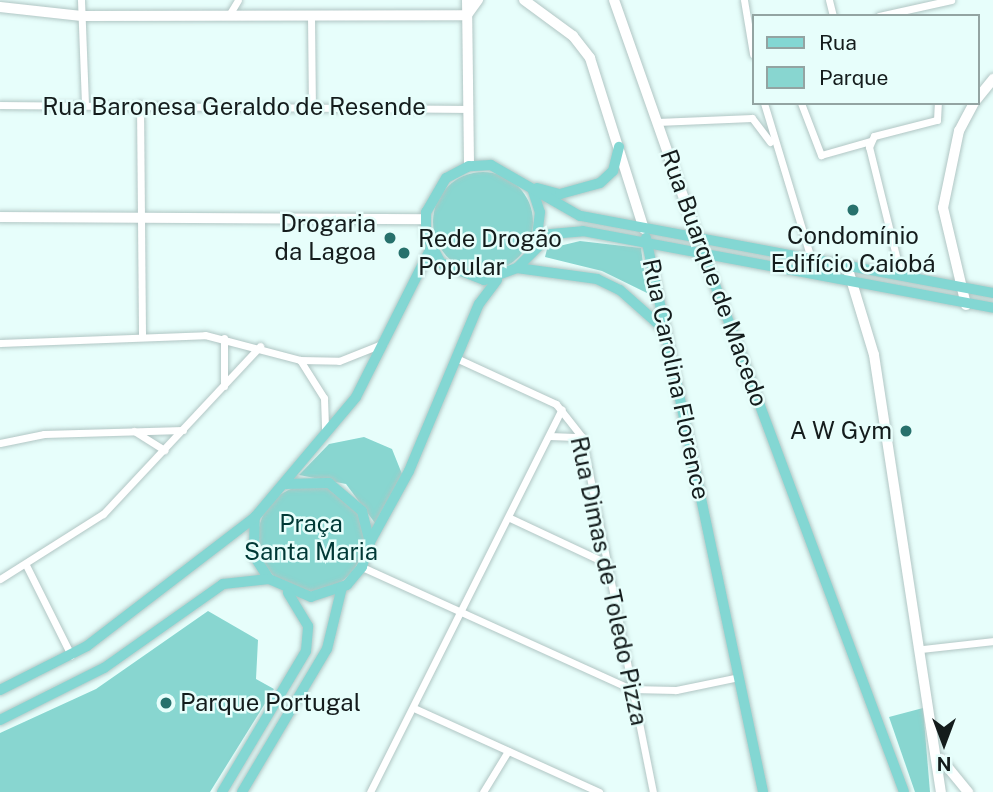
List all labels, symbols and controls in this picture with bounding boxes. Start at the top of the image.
legend [752,14,979,105]
text: Rua [819,30,857,55]
text: Parque [819,65,888,90]
street label: Rua Baronesa Geraldo de Resende [42,93,426,121]
street label: Rua Buarque de Macedo [654,145,774,411]
marker: Condomínio Edifício Caiobá [845,202,861,218]
place label: Drogaria da Lagoa [275,210,376,266]
place label: Condomínio Edifício Caiobá [770,222,936,278]
place label: Rede Drogão Popular [418,225,562,281]
marker: Drogaria da Lagoa [382,230,398,246]
marker: Rede Drogão Popular [396,245,412,261]
street label: Rua Carolina Florence [636,256,716,502]
place label: A W Gym [789,417,892,445]
marker: A W Gym [898,423,914,439]
street label: Rua Dimas de Toledo Pizza [564,434,654,728]
park label: Praça Santa Maria [244,510,378,566]
place label: Parque Portugal [180,689,361,717]
marker: Parque Portugal [158,695,174,711]
north arrow [909,708,979,778]
text: N [937,753,951,775]

